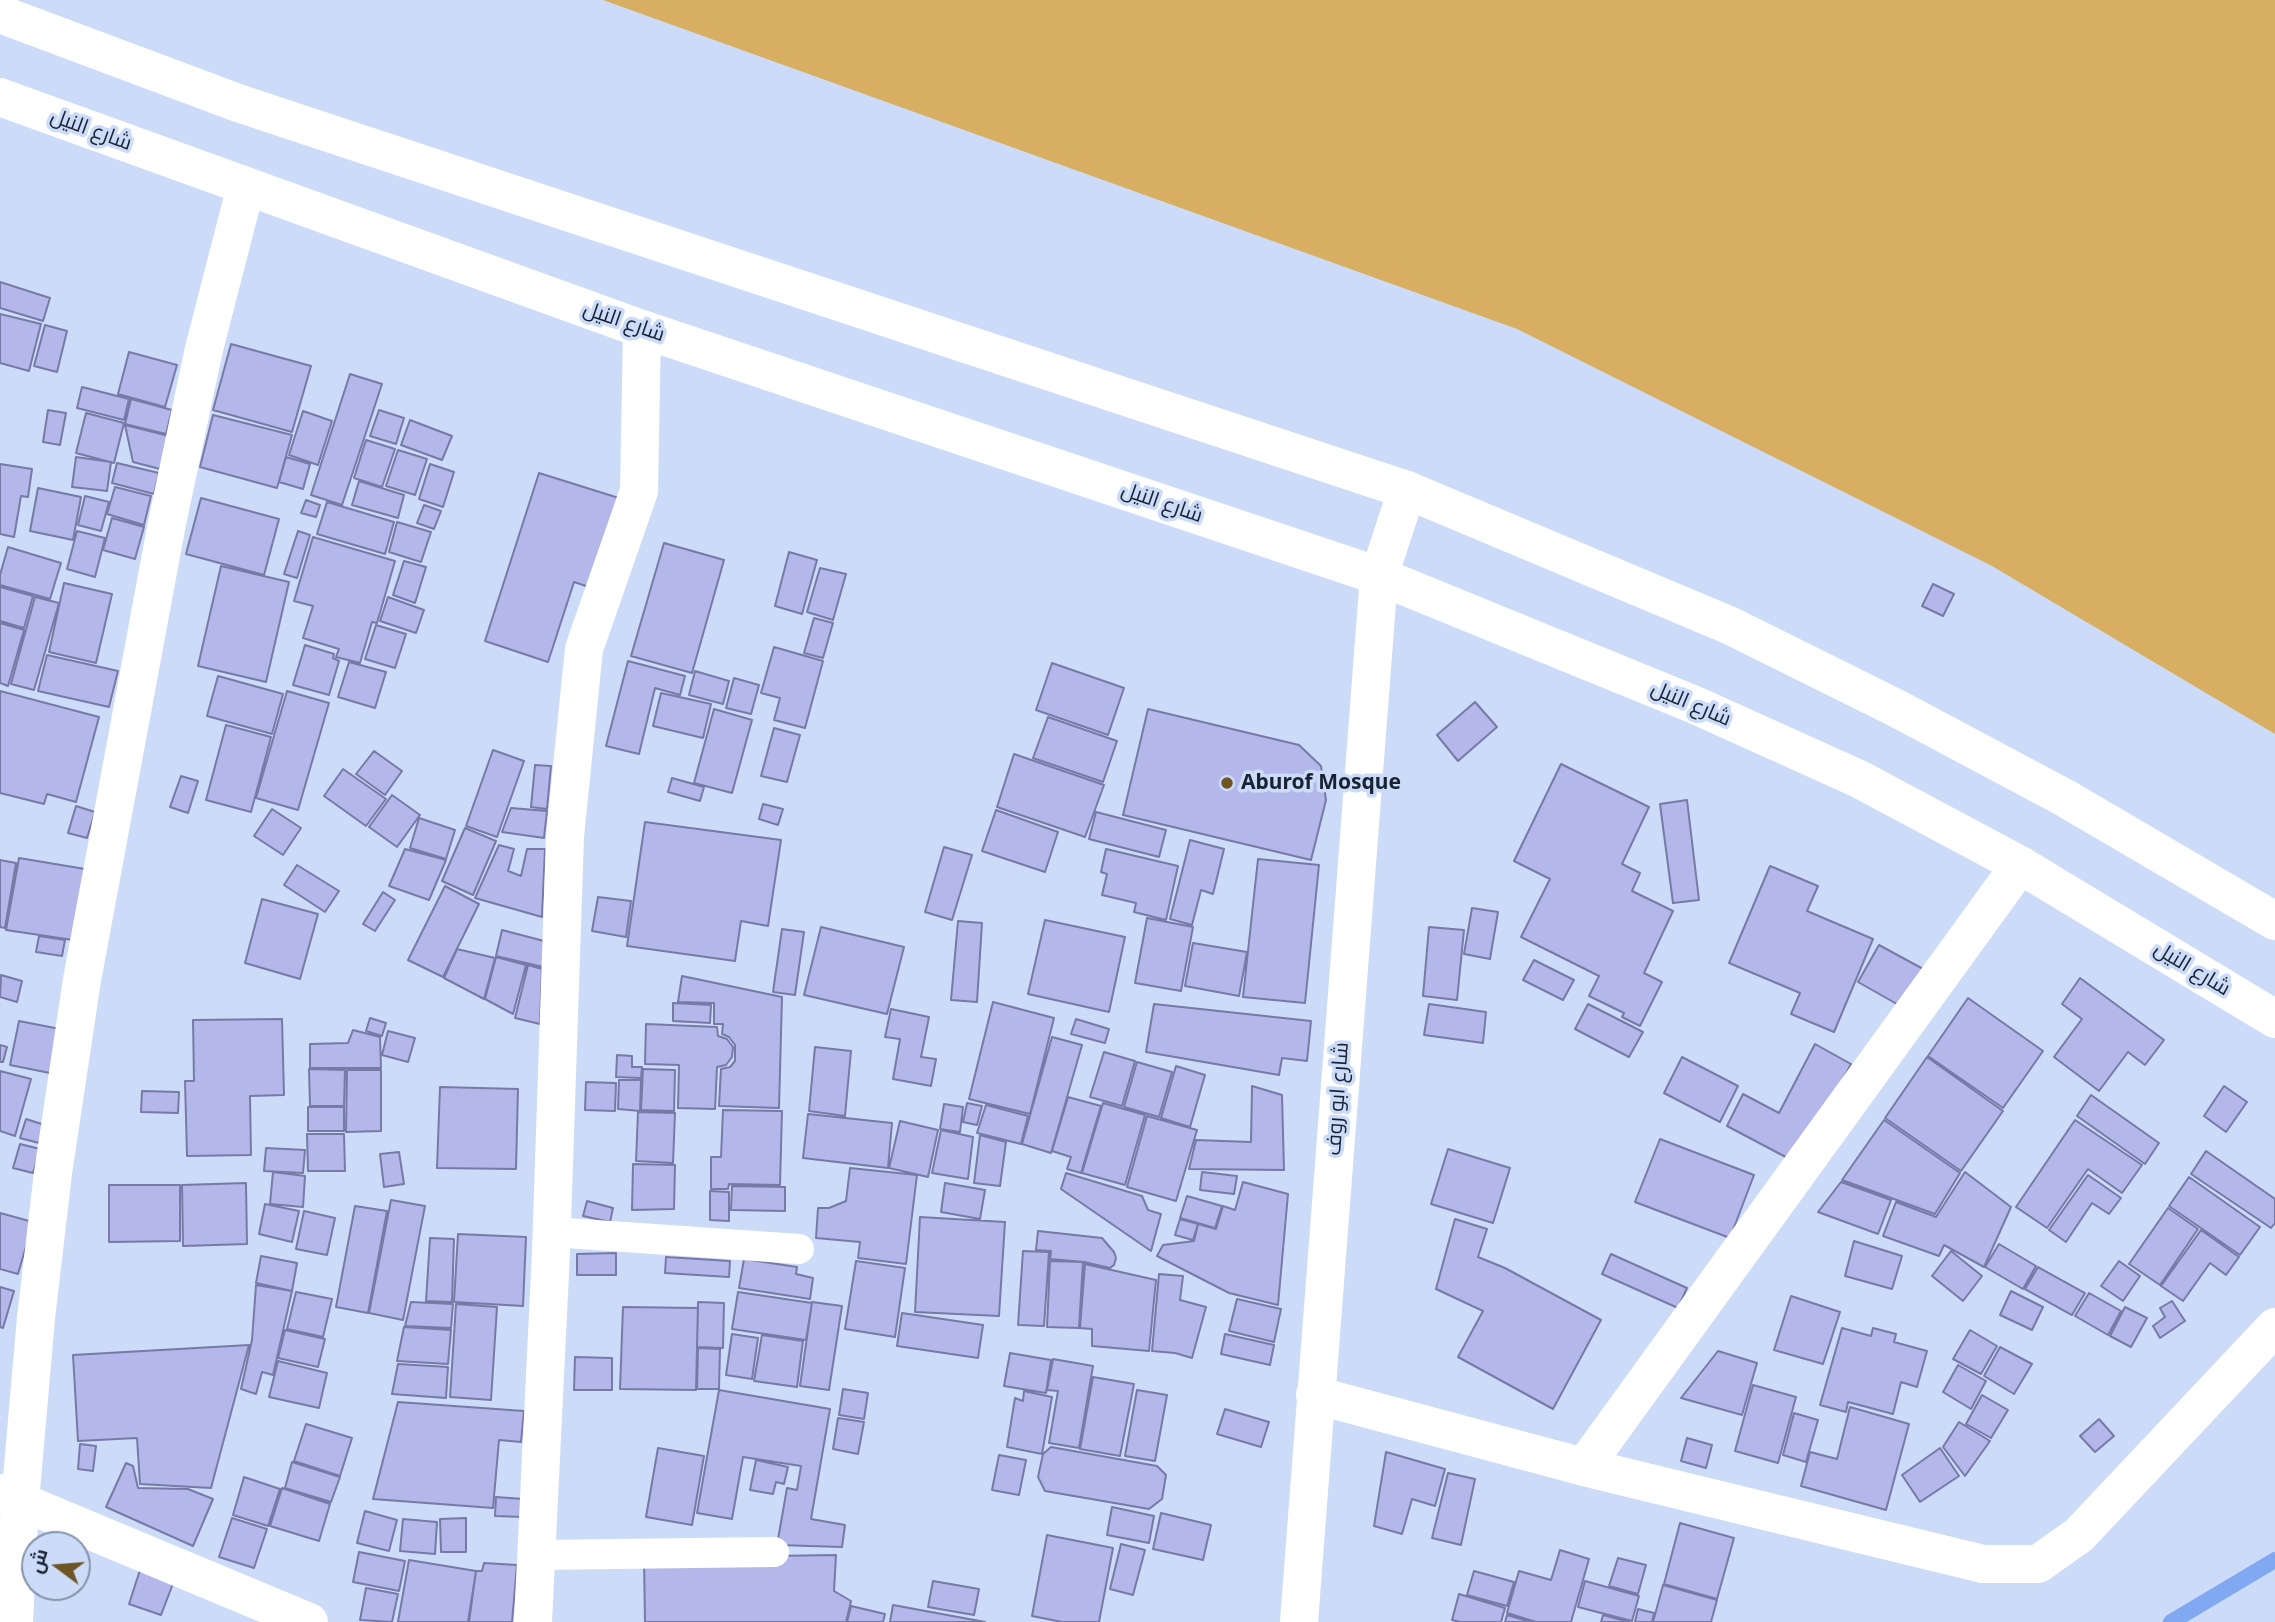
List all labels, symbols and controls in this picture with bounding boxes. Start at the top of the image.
street label: شارع النيل [47,104,135,156]
street label: شارع النيل [580,296,668,348]
street label: شارع النيل [1118,477,1206,529]
street label: شارع النيل [1647,676,1735,732]
place label: Aburof Mosque [1241,770,1401,796]
marker: Aburof Mosque [1219,775,1235,791]
street label: شارع النيل [2149,936,2235,1002]
street label: شارع ابو روف [1321,1041,1355,1157]
north arrow [21,1531,91,1601]
text: ش [22,1545,54,1576]

